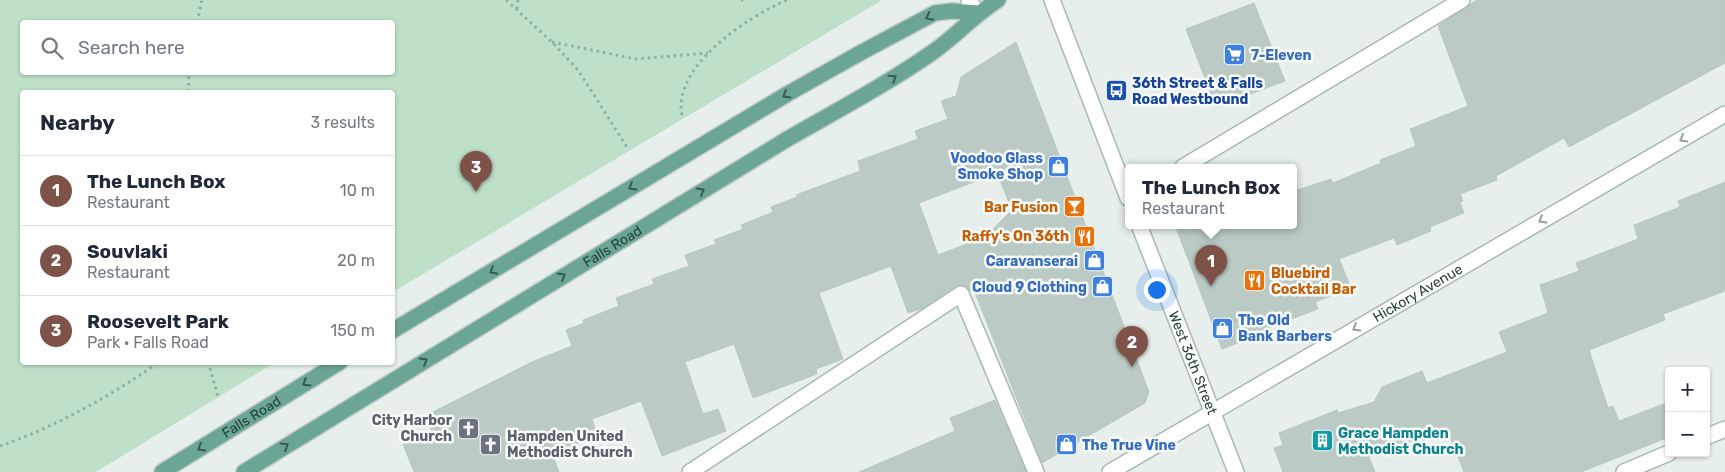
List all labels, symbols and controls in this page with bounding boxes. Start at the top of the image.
one-way arrow [925,11,934,21]
search box [20,20,395,75]
icon: search [38,34,66,62]
text: Search here [78,36,185,59]
supermarket icon: 7-Eleven [1223,43,1247,67]
place label: 7-Eleven [1251,47,1312,64]
one-way arrow [888,74,897,84]
place label: 36th Street & Falls Road Westbound [1132,75,1263,108]
bus stop icon: 36th Street & Falls Road Westbound [1104,79,1128,103]
one-way arrow [783,88,792,98]
text: Nearby [40,110,115,135]
text: 3 results [310,113,375,132]
one-way arrow [1679,132,1688,142]
place label: Voodoo Glass Smoke Shop [950,150,1043,183]
pin: 3 [460,151,492,192]
shop icon: Voodoo Glass Smoke Shop [1047,154,1071,178]
popup [1125,164,1297,229]
text: The Lunch Box [87,170,225,193]
text: The Lunch Box [1142,176,1280,199]
text: 1 [52,181,60,200]
text: 10 m [340,181,375,200]
one-way arrow [628,181,637,191]
one-way arrow [695,188,704,198]
text: Restaurant [87,193,170,212]
bar icon: Bar Fusion [1062,195,1086,219]
place label: Bar Fusion [984,199,1058,216]
text: Restaurant [1142,199,1225,218]
one-way arrow [1539,214,1548,224]
street label: Falls Road [580,222,645,271]
restaurant icon: Raffy's On 36th [1073,224,1097,248]
place label: Raffy's On 36th [962,228,1069,245]
text: Souvlaki [87,240,168,263]
pin: 1 [1195,245,1227,286]
shop icon: Caravanserai [1082,249,1106,273]
text: 2 [51,251,61,270]
text: 20 m [337,251,375,270]
place label: Caravanserai [986,253,1078,270]
street label: Hickory Avenue [1370,261,1466,326]
text: Restaurant [87,263,170,282]
one-way arrow [489,264,498,274]
place label: Bluebird Cocktail Bar [1271,265,1357,298]
restaurant icon: Bluebird Cocktail Bar [1243,269,1267,293]
one-way arrow [557,273,566,283]
shop icon: Cloud 9 Clothing [1091,275,1115,299]
your location [1144,277,1170,303]
place label: Cloud 9 Clothing [972,279,1087,296]
street label: West 36th Street [1165,309,1221,418]
text: Roosevelt Park [87,310,229,333]
place label: The Old Bank Barbers [1238,312,1332,345]
shop icon: The Old Bank Barbers [1210,316,1234,340]
text: 3 [51,321,61,340]
text: 150 m [330,321,375,340]
one-way arrow [1353,322,1362,332]
pin: 2 [1116,326,1148,367]
text: Park · Falls Road [87,333,209,352]
one-way arrow [418,358,427,367]
map controls [1665,367,1710,457]
button: + [1665,367,1710,412]
one-way arrow [302,377,311,387]
street label: Falls Road [219,393,284,442]
place label: City Harbor Church [372,412,453,445]
button: − [1665,412,1710,457]
church icon: City Harbor Church [456,416,480,440]
place label: Grace Hampden Methodist Church [1338,425,1464,458]
place label: Hampden United Methodist Church [507,428,633,461]
building icon: Grace Hampden Methodist Church [1310,429,1334,453]
church icon: Hampden United Methodist Church [479,432,503,456]
shop icon: The True Vine [1054,433,1078,457]
place label: The True Vine [1082,437,1176,454]
one-way arrow [197,441,206,451]
one-way arrow [280,443,289,452]

